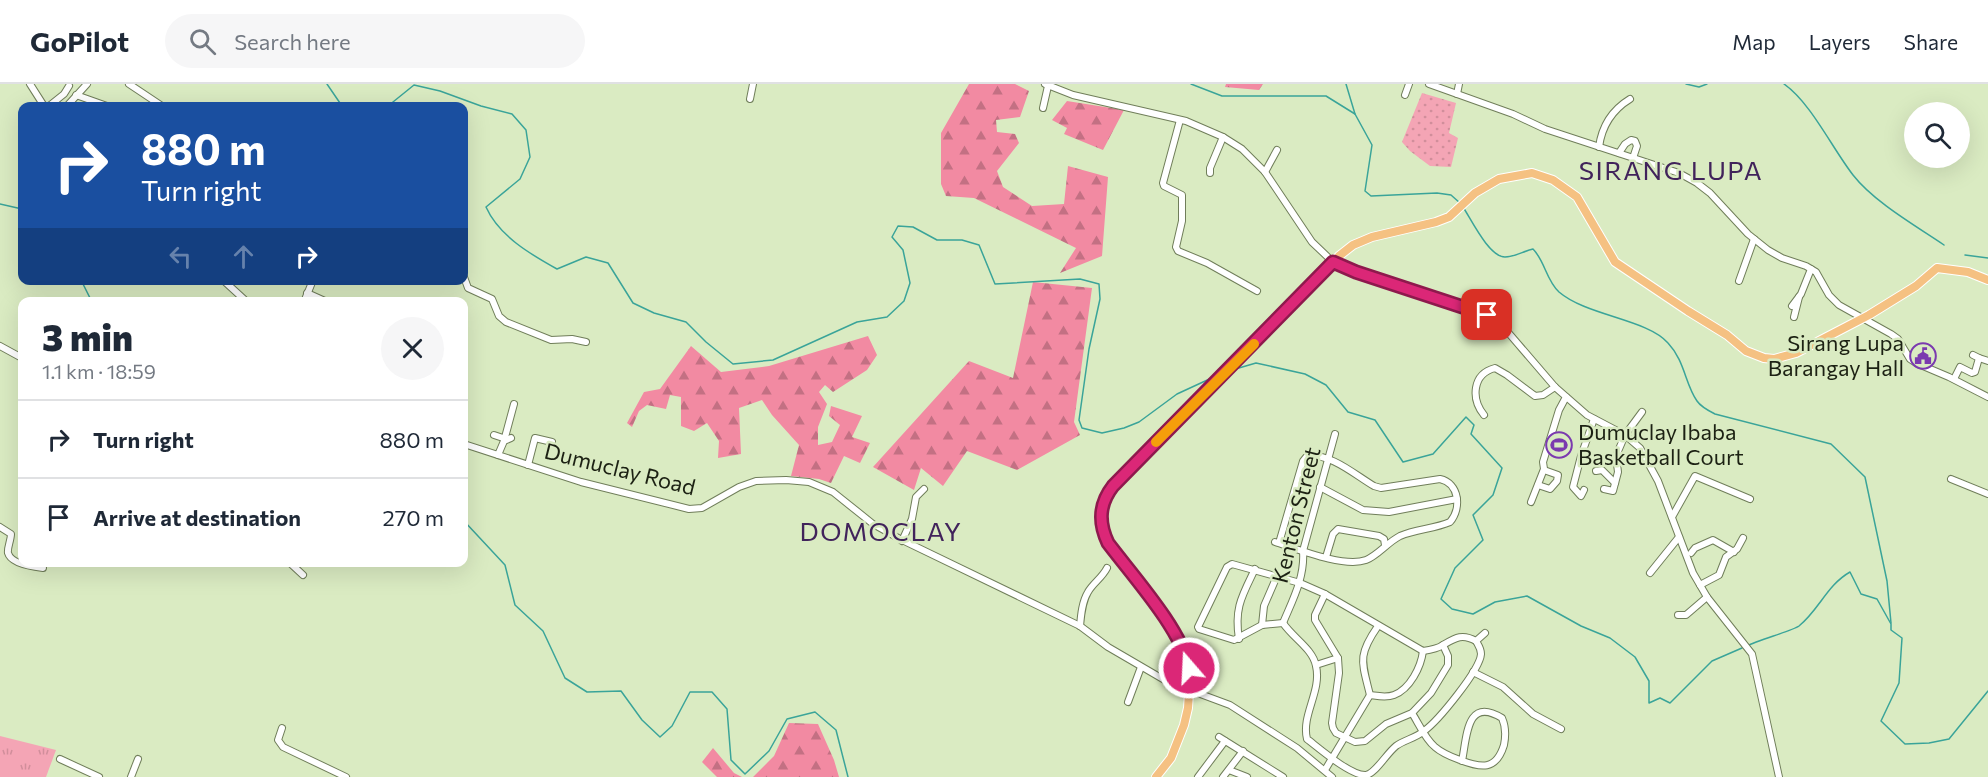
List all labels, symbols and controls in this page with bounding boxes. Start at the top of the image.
search box [165,14,585,68]
text: GoPilot [30,24,129,58]
icon: search [186,25,219,58]
text: Search here [234,28,351,55]
text: Map [1732,29,1776,54]
text: Layers [1809,29,1871,54]
text: Share [1904,29,1958,54]
map controls [1904,102,1970,168]
button: search [1904,102,1970,168]
text: 880 m [141,122,266,174]
icon: right [42,126,120,204]
district label: SIRANG LUPA [1579,154,1763,185]
text: Turn right [141,174,261,207]
icon: left [164,240,197,273]
icon: ahead [227,240,260,273]
icon: right [290,240,323,273]
pin [1461,289,1512,340]
icon: arrive [1470,298,1503,331]
text: 3 min [42,314,133,358]
button: close [381,317,444,380]
place label: Sirang Lupa Barangay Hall [1768,329,1904,381]
public building icon: Sirang Lupa Barangay Hall [1908,341,1938,371]
text: 1.1 km · 18:59 [42,359,156,383]
place label: Dumuclay Ibaba Basketball Court [1578,418,1744,470]
icon: right [42,423,75,456]
text: Turn right [93,426,194,453]
text: 880 m [380,426,444,453]
sports icon: Dumuclay Ibaba Basketball Court [1544,430,1574,460]
street label: Dumuclay Road [542,437,698,500]
street label: Kenton Street [1266,444,1325,586]
icon: arrive [42,501,75,534]
text: Arrive at destination [93,504,301,531]
text: 270 m [383,504,444,531]
district label: DOMOCLAY [800,515,962,546]
position arrow [1157,636,1221,700]

